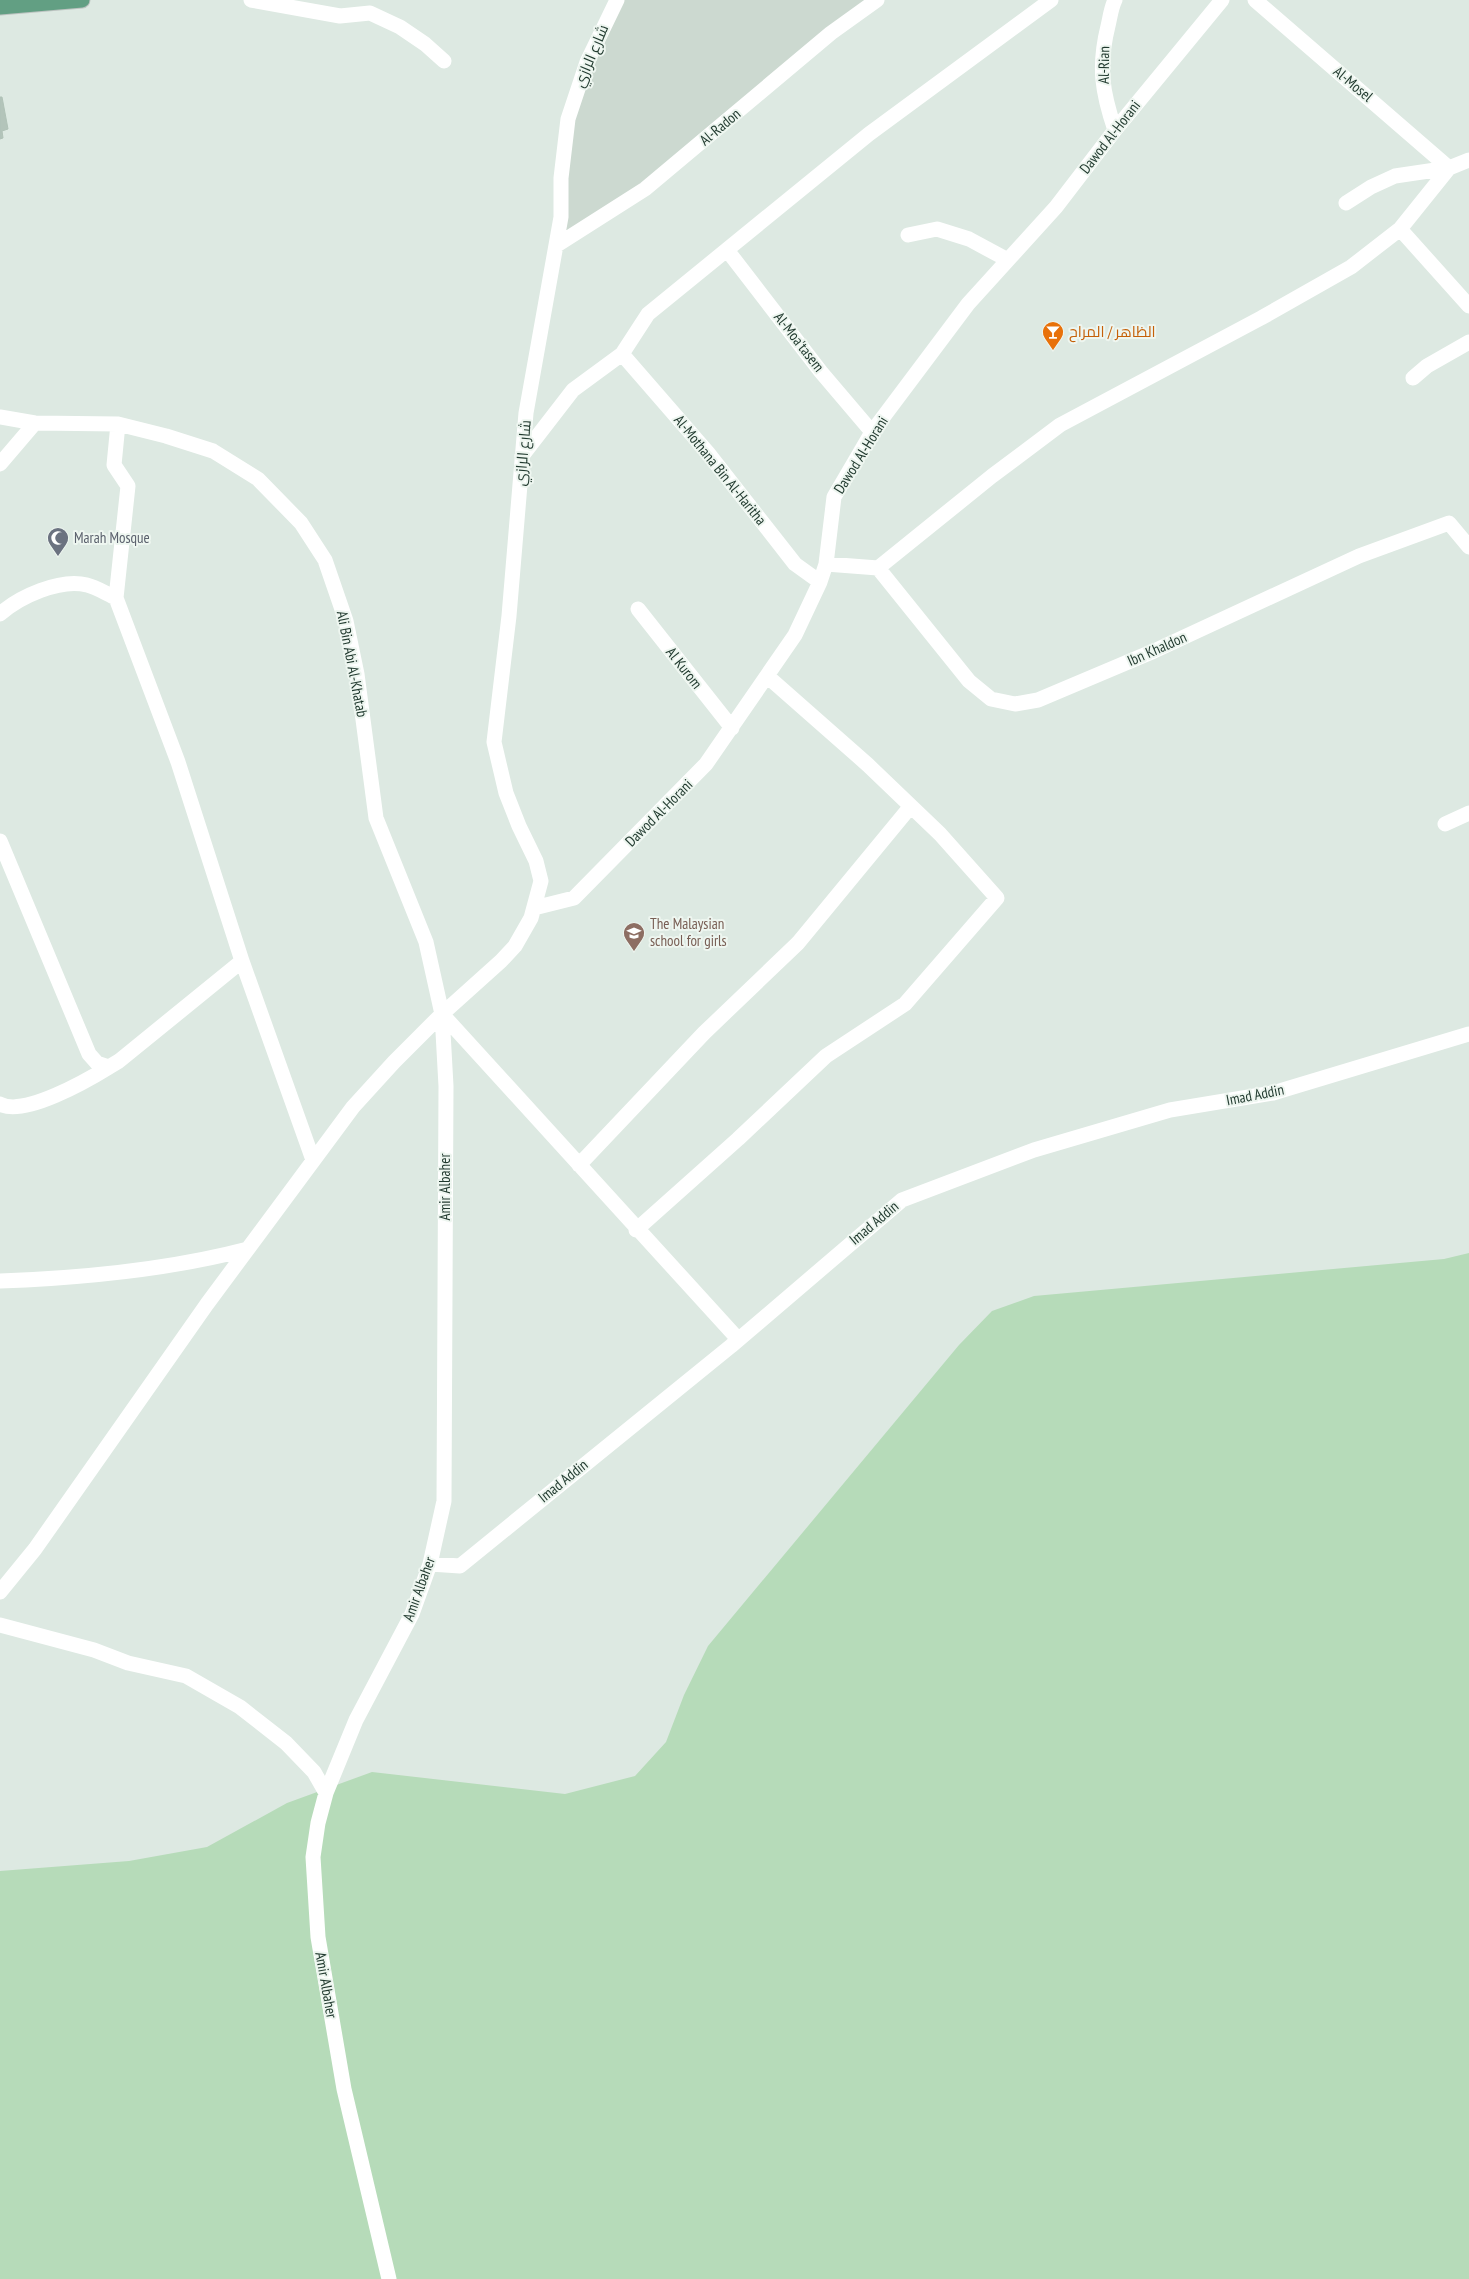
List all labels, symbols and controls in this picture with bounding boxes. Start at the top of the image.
street label: شارع الرازي [569,22,615,91]
street label: Al-Rian [1094,46,1113,84]
street label: Al-Mosel [1330,62,1377,106]
street label: Dawod Al-Horani [1075,96,1144,177]
street label: Al-Radon [695,104,744,149]
street label: Al-Moa'tasem [770,308,829,375]
bar icon: الظاهر / المراح [1041,320,1065,351]
place label: الظاهر / المراح [1069,322,1156,343]
street label: Al-Mothana Bin Al-Haritha [670,411,771,529]
street label: Dawod Al-Horani [829,412,892,497]
street label: شارع الرازي [510,419,538,487]
mosque icon: Marah Mosque [46,526,70,557]
place label: Marah Mosque [74,528,150,547]
street label: Ali Bin Abi Al-Khatab [333,609,372,719]
street label: Ibn Khaldon [1124,627,1189,670]
street label: Al Kurom [662,643,707,692]
street label: Dawod Al-Horani [621,775,696,850]
place label: The Malaysian school for girls [650,914,727,950]
school or university icon: The Malaysian school for girls [622,921,646,952]
street label: Imad Addin [1224,1080,1285,1109]
street label: Amir Albaher [435,1153,454,1221]
street label: Imad Addin [845,1197,902,1249]
street label: Imad Addin [534,1455,591,1506]
street label: Amir Albaher [398,1553,439,1624]
street label: Amir Albaher [311,1950,342,2020]

